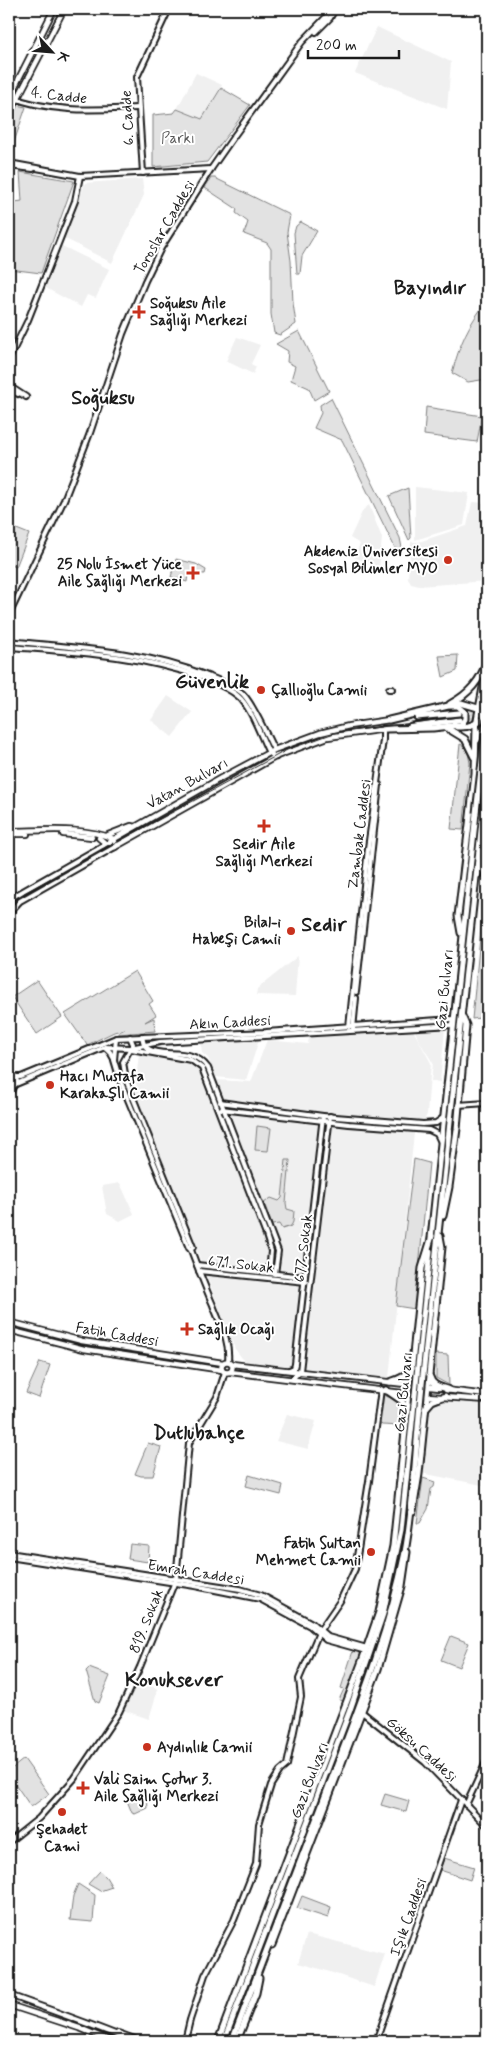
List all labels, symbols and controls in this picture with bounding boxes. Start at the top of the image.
north arrow [28,28,78,78]
scale bar [308,28,400,60]
text: 200 m [316,36,357,56]
text: K [52,49,73,67]
street label: 4. Cadde [30,83,88,109]
street label: 6. Cadde [117,90,139,146]
park label: Parkı [161,129,195,149]
street label: Toroslar Caddesi [130,177,200,278]
district label: Bayındır [394,275,467,302]
place label: Soğuksu Aile Sağlığı Merkezi [150,294,247,332]
marker: Soğuksu Aile Sağlığı Merkezi [132,305,146,319]
district label: Soğuksu [71,385,135,412]
place label: Akdeniz Üniversitesi Sosyal Bilimler MYO [304,542,438,579]
marker: Akdeniz Üniversitesi Sosyal Bilimler MYO [442,554,454,566]
place label: 25 Nolu İsmet Yüce Aile Sağlığı Merkezi [57,555,183,593]
marker: 25 Nolu İsmet Yüce Aile Sağlığı Merkezi [186,566,200,580]
district label: Güvenlik [175,669,249,696]
place label: Çallıoğlu Camii [271,681,368,702]
marker: Çallıoğlu Camii [255,684,267,696]
street label: Vatan Bulvarı [143,753,232,815]
street label: Zambak Caddesi [343,778,377,890]
marker: Sedir Aile Sağlığı Merkezi [257,819,271,833]
place label: Sedir Aile Sağlığı Merkezi [216,835,313,873]
district label: Sedir [301,912,347,939]
place label: Bilal-i Habeşi Camii [193,913,282,950]
marker: Bilal-i Habeşi Camii [285,925,297,937]
street label: Gazi Bulvarı [431,948,459,1030]
street label: Akın Caddesi [189,1011,271,1035]
place label: Hacı Mustafa Karakaşlı Camii [60,1067,170,1104]
marker: Hacı Mustafa Karakaşlı Camii [44,1079,56,1091]
street label: 677. Sokak [290,1213,318,1283]
street label: 671. Sokak [207,1252,275,1278]
street label: Fatih Caddesi [74,1318,160,1352]
place label: Sağlık Ocağı [198,1320,275,1341]
marker: Sağlık Ocağı [180,1322,194,1336]
street label: Gazi Bulvarı [390,1351,418,1433]
district label: Dutlubahçe [153,1420,245,1447]
place label: Fatih Sultan Mehmet Camii [256,1534,361,1571]
marker: Fatih Sultan Mehmet Camii [365,1546,377,1558]
street label: Emrah Caddesi [146,1555,246,1590]
street label: 819. Sokak [125,1586,169,1657]
district label: Konuksever [125,1667,224,1694]
street label: Göksu Caddesi [382,1712,461,1787]
place label: Aydınlık Camii [157,1738,253,1758]
street label: Gazi Bulvarı [286,1739,334,1822]
marker: Aydınlık Camii [141,1741,153,1753]
place label: Vali Saim Çotur 3. Aile Sağlığı Merkezi [94,1770,219,1808]
marker: Vali Saim Çotur 3. Aile Sağlığı Merkezi [76,1781,90,1795]
marker: Şehadet Cami [56,1806,68,1818]
place label: Şehadet Cami [36,1820,88,1857]
street label: Işık Caddesi [386,1876,432,1959]

